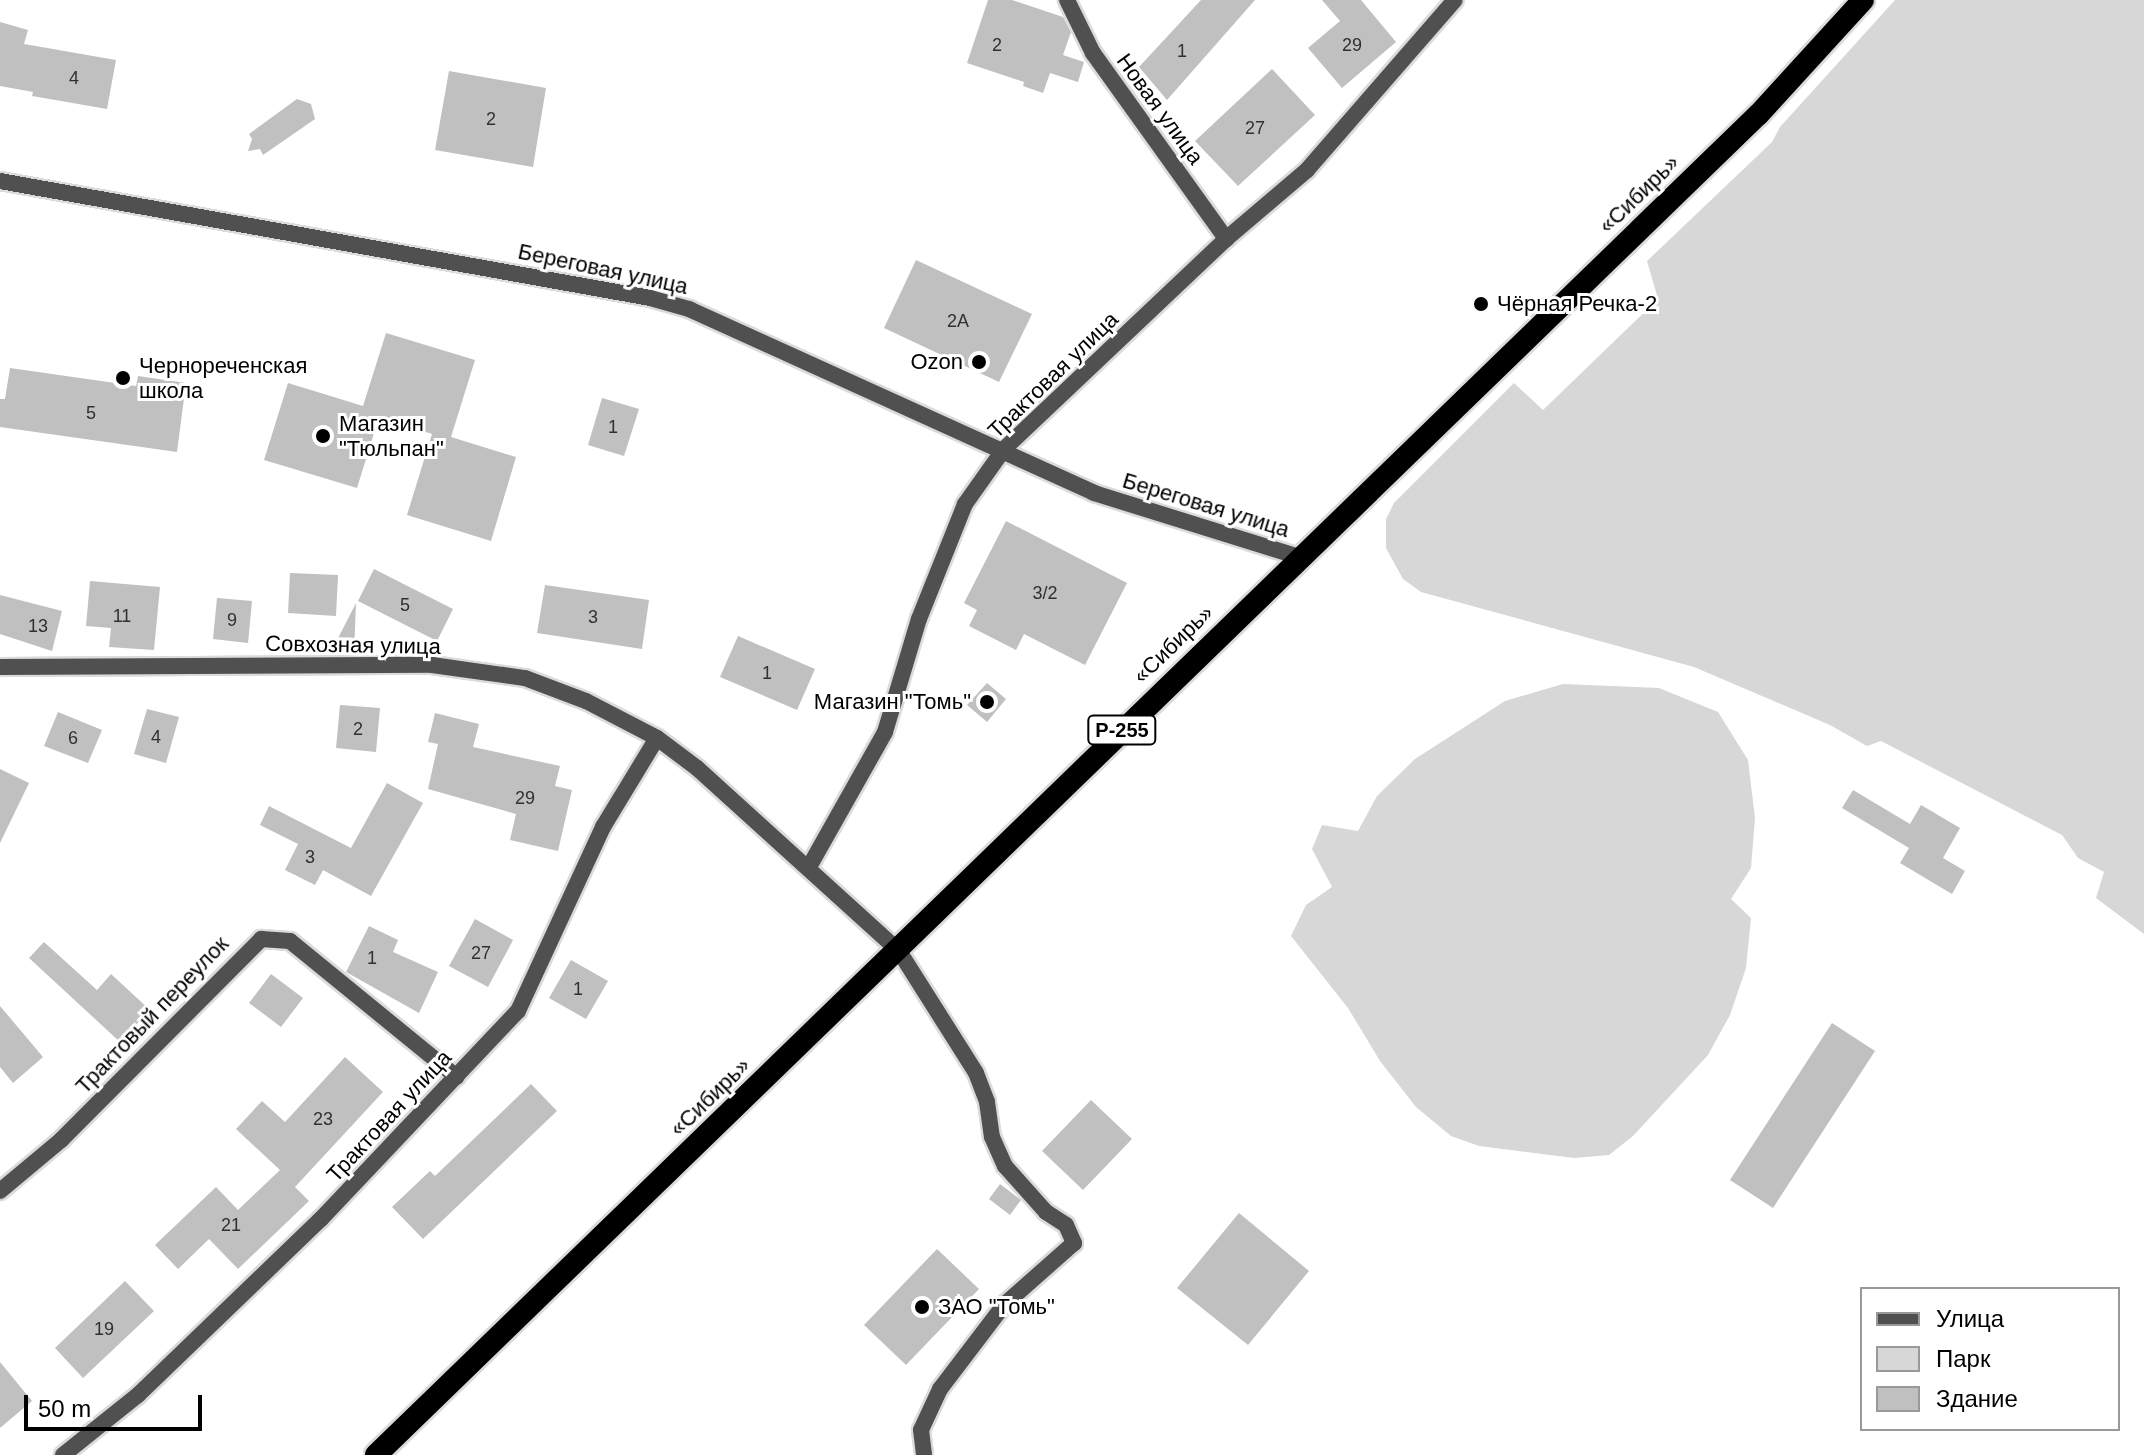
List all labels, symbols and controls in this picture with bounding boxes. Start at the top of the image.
house number: 2 [992,34,1002,56]
house number: 29 [1342,34,1362,56]
house number: 1 [1177,40,1187,62]
street label: Новая улица [1111,49,1209,169]
house number: 4 [69,67,79,89]
house number: 2 [486,108,496,130]
house number: 27 [1245,117,1265,139]
street label: «Сибирь» [1593,149,1685,239]
street label: Береговая улица [516,238,690,300]
place label: Чёрная Речка-2 [1497,291,1657,317]
marker: Чёрная Речка-2 [1472,295,1490,313]
street label: Трактовая улица [982,306,1124,444]
house number: 2А [947,310,969,332]
place label: Ozon [910,349,963,375]
place label: Чернореченская школа [139,352,307,404]
marker: Ozon [970,353,988,371]
marker: Чернореченская школа [114,369,132,387]
house number: 5 [86,402,96,424]
place label: Магазин "Тюльпан" [339,410,444,462]
house number: 1 [608,416,618,438]
marker: Магазин "Тюльпан" [314,427,332,445]
street label: Береговая улица [1119,467,1293,543]
house number: 3/2 [1032,582,1058,604]
house number: 5 [400,594,410,616]
street label: «Сибирь» [1127,599,1219,689]
house number: 11 [113,605,131,627]
house number: 3 [588,606,598,628]
house number: 9 [227,609,237,631]
house number: 13 [28,615,48,637]
street label: Совхозная улица [265,630,441,660]
house number: 1 [762,662,772,684]
place label: Магазин "Томь" [814,689,971,715]
marker: Магазин "Томь" [978,693,996,711]
road number: Р-255 [1086,714,1158,746]
house number: 2 [353,718,363,740]
house number: 4 [151,726,161,748]
house number: 6 [68,727,78,749]
house number: 29 [515,787,535,809]
house number: 3 [305,846,315,868]
street label: Трактовый переулок [70,931,234,1099]
house number: 27 [471,942,491,964]
house number: 1 [367,947,377,969]
house number: 1 [573,978,583,1000]
street label: Трактовая улица [321,1045,457,1187]
street label: «Сибирь» [664,1052,756,1142]
house number: 23 [313,1108,333,1130]
house number: 21 [221,1214,241,1236]
legend [1860,1287,2120,1431]
place label: ЗАО "Томь" [938,1294,1055,1320]
marker: ЗАО "Томь" [913,1298,931,1316]
text: Улица [1936,1305,2004,1332]
house number: 19 [94,1318,114,1340]
text: Парк [1936,1345,1990,1372]
scale bar [28,1379,206,1429]
text: Здание [1936,1385,2018,1412]
text: 50 m [38,1395,91,1422]

